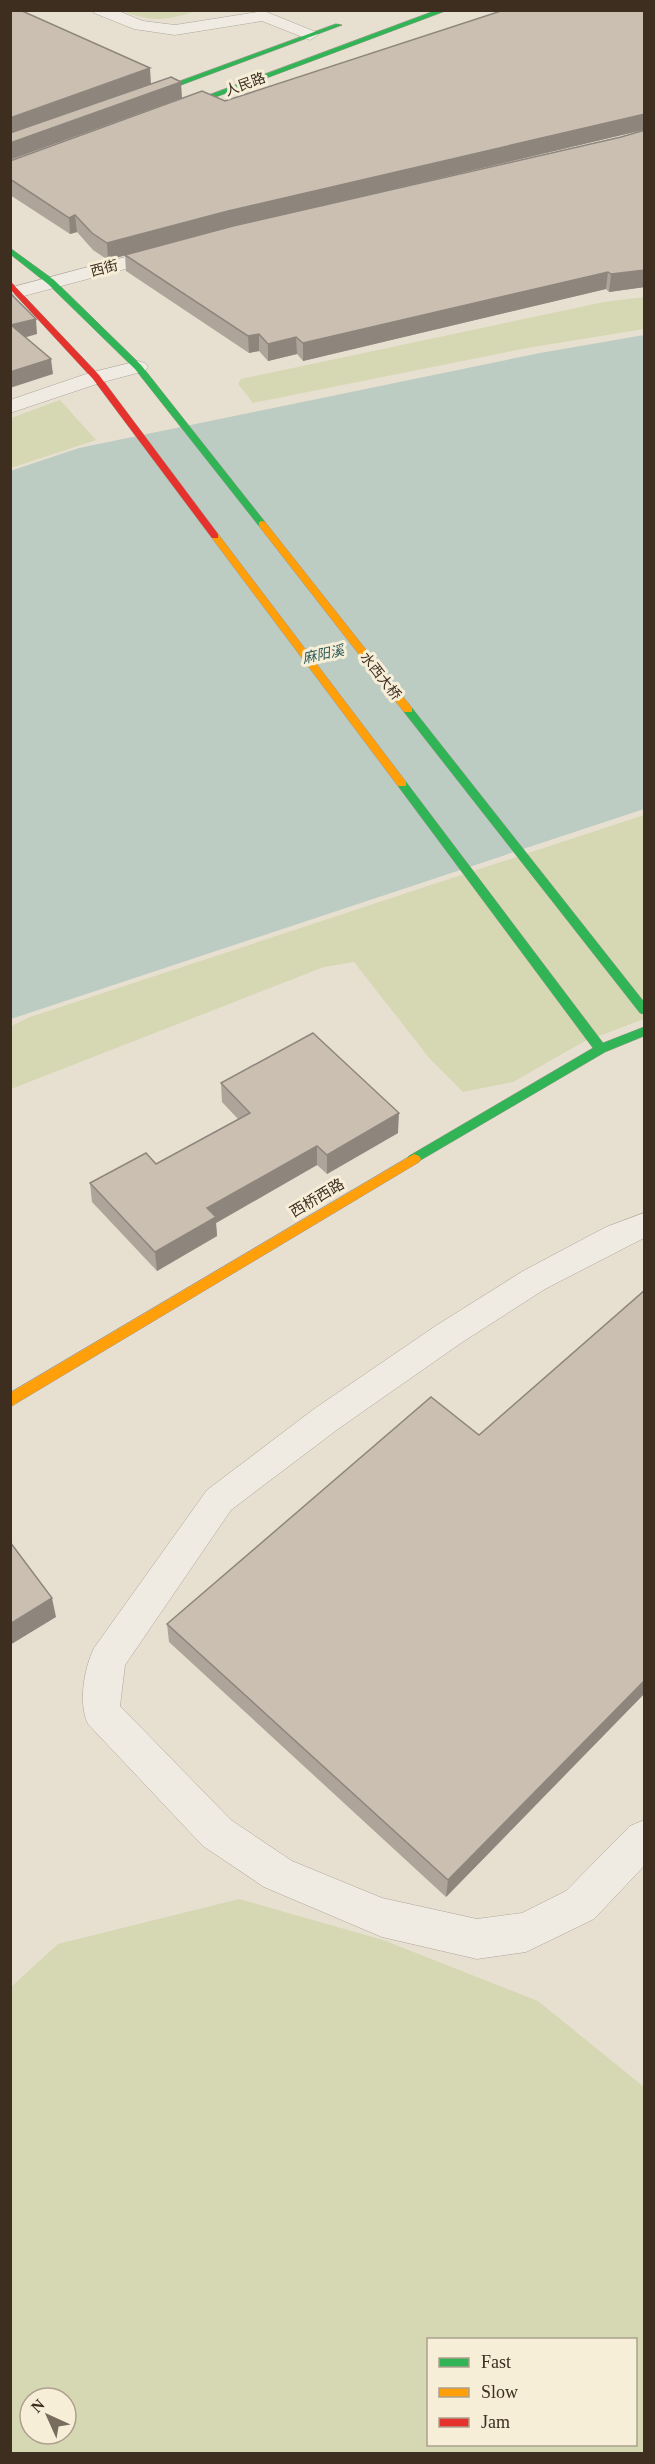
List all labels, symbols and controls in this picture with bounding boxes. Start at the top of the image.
street label: 人民路 [223,70,267,99]
street label: 西街 [89,258,120,279]
water label: 麻阳溪 [301,642,347,666]
street label: 水西大桥 [357,650,404,703]
street label: 西桥西路 [287,1176,347,1220]
legend [427,2338,637,2446]
text: Fast [481,2352,511,2372]
text: Slow [481,2382,518,2402]
north arrow [18,2386,78,2446]
text: N [28,2395,48,2416]
text: Jam [481,2412,510,2432]

